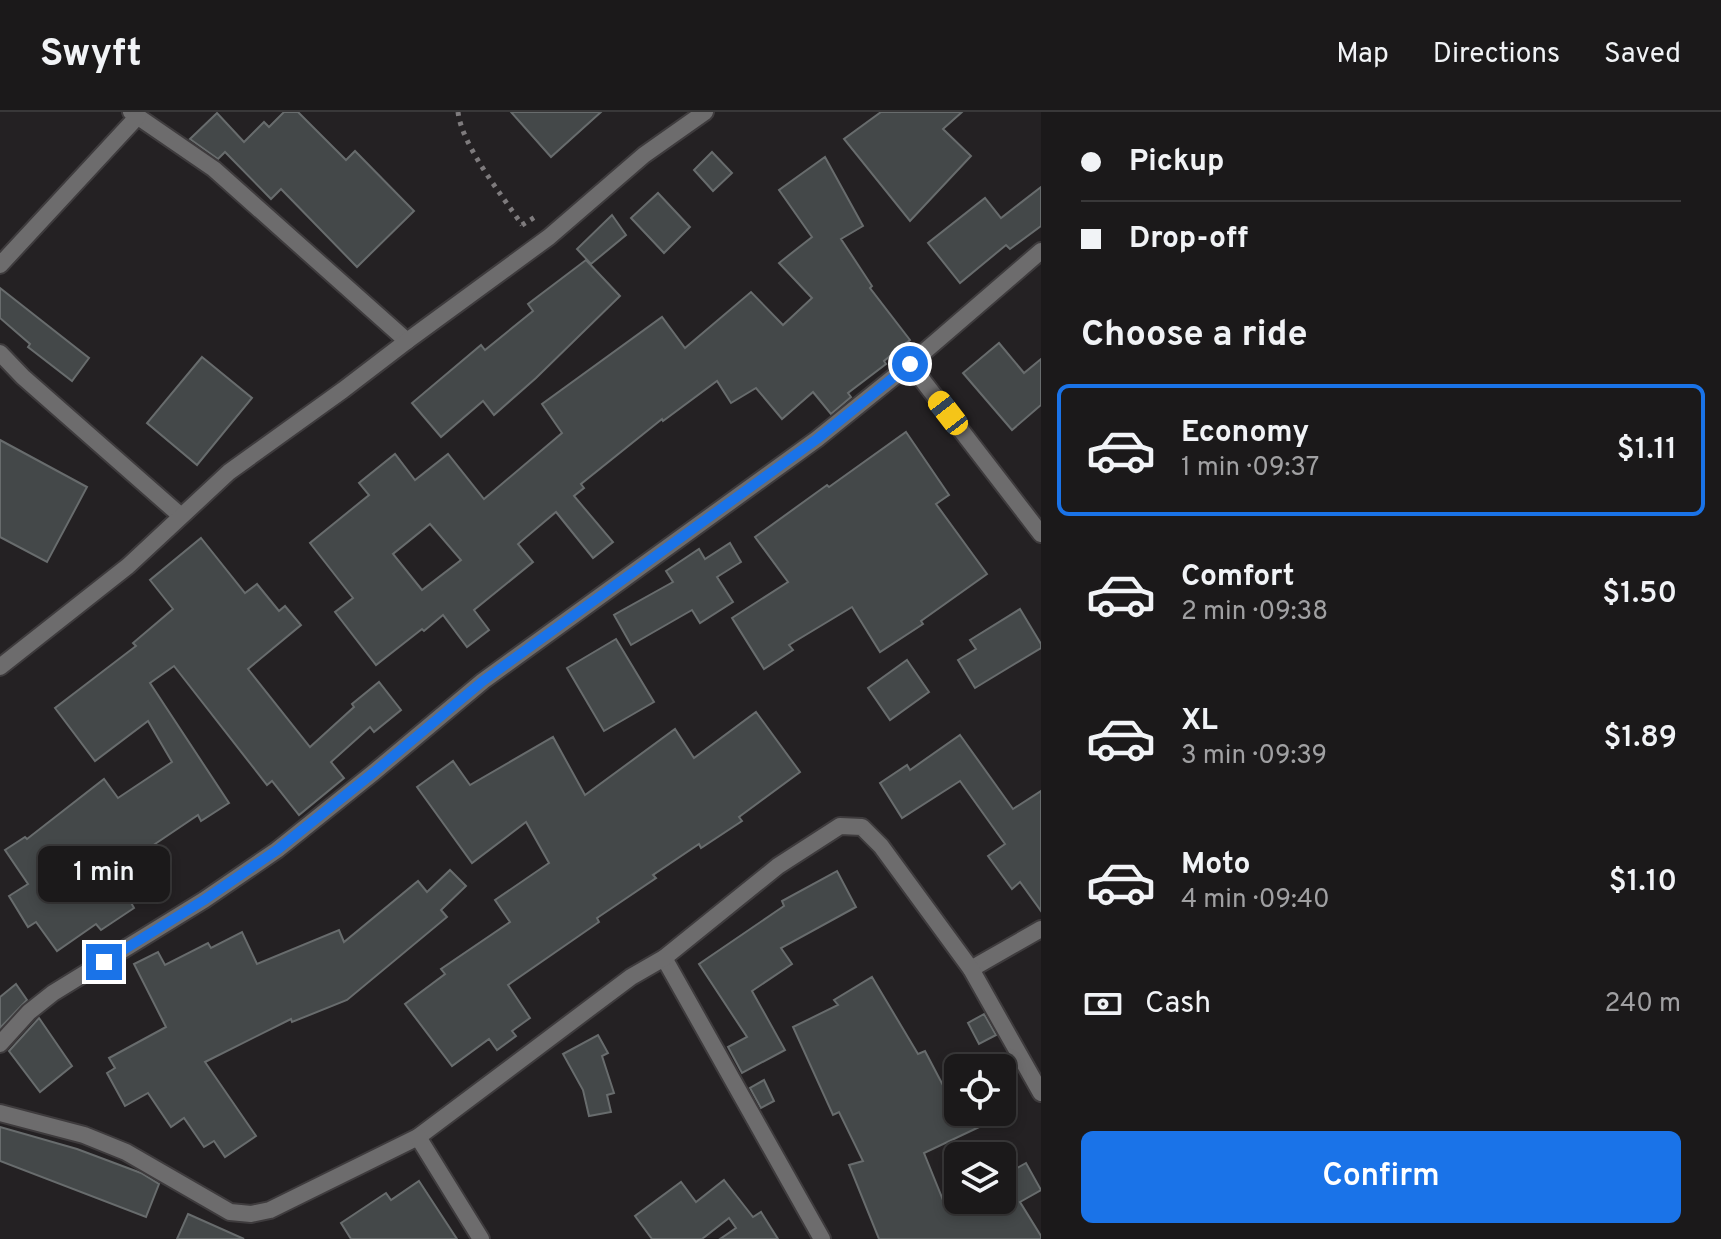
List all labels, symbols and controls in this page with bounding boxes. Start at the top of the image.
text: Swyft [40,31,142,80]
text: Map [1336,37,1389,73]
text: Directions [1433,37,1560,73]
text: Saved [1604,37,1681,73]
text: Pickup [1129,144,1224,181]
text: Drop-off [1129,221,1248,258]
text: Choose a ride [1081,313,1307,359]
route start [892,346,928,382]
car [924,387,972,439]
icon: car [1085,414,1157,486]
text: Economy [1181,415,1309,452]
text: $1.11 [1617,432,1677,469]
text: 1 min · 09:37 [1181,452,1319,485]
icon: car [1085,558,1157,630]
text: Comfort [1181,559,1294,596]
text: $1.50 [1602,576,1677,613]
text: 2 min · 09:38 [1181,596,1328,629]
icon: car [1085,702,1157,774]
text: XL [1181,703,1218,740]
text: $1.89 [1603,720,1677,757]
text: 3 min · 09:39 [1181,740,1327,773]
callout: 1 min [38,846,170,902]
icon: car [1085,846,1157,918]
text: Moto [1181,847,1251,884]
text: 1 min [73,857,135,890]
text: $1.10 [1609,864,1677,901]
text: 4 min · 09:40 [1181,884,1330,917]
route end [86,944,122,980]
icon: cash [1081,982,1125,1026]
text: Cash [1145,986,1211,1023]
text: 240 m [1604,988,1681,1021]
map controls [944,1054,1016,1214]
button: locate [944,1054,1016,1126]
button: Confirm [1081,1131,1681,1223]
button: layers [944,1142,1016,1214]

